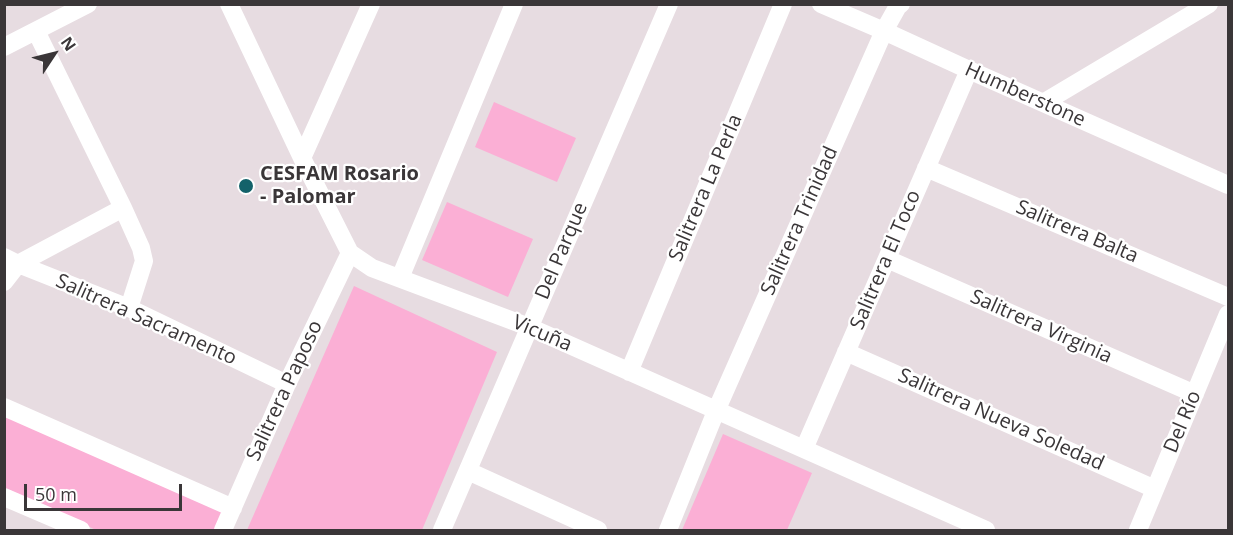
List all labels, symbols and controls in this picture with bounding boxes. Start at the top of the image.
north arrow [24,24,84,84]
text: N [56,32,81,55]
street label: Humberstone [961,58,1089,132]
street label: Salitrera La Perla [664,111,748,265]
street label: Salitrera Trinidad [756,143,844,299]
place label: CESFAM Rosario - Palomar [260,162,419,209]
marker: CESFAM Rosario - Palomar [237,177,255,195]
street label: Salitrera El Toco [846,187,926,333]
street label: Salitrera Balta [1012,195,1142,269]
street label: Del Parque [531,199,593,303]
street label: Salitrera Sacramento [52,269,240,371]
street label: Salitrera Virginia [966,285,1116,369]
street label: Vicuña [509,311,575,357]
street label: Salitrera Paposo [242,317,328,465]
street label: Salitrera Nueva Soledad [894,364,1108,476]
street label: Del Río [1159,387,1207,457]
scale bar [27,472,184,510]
text: 50 m [35,482,77,506]

